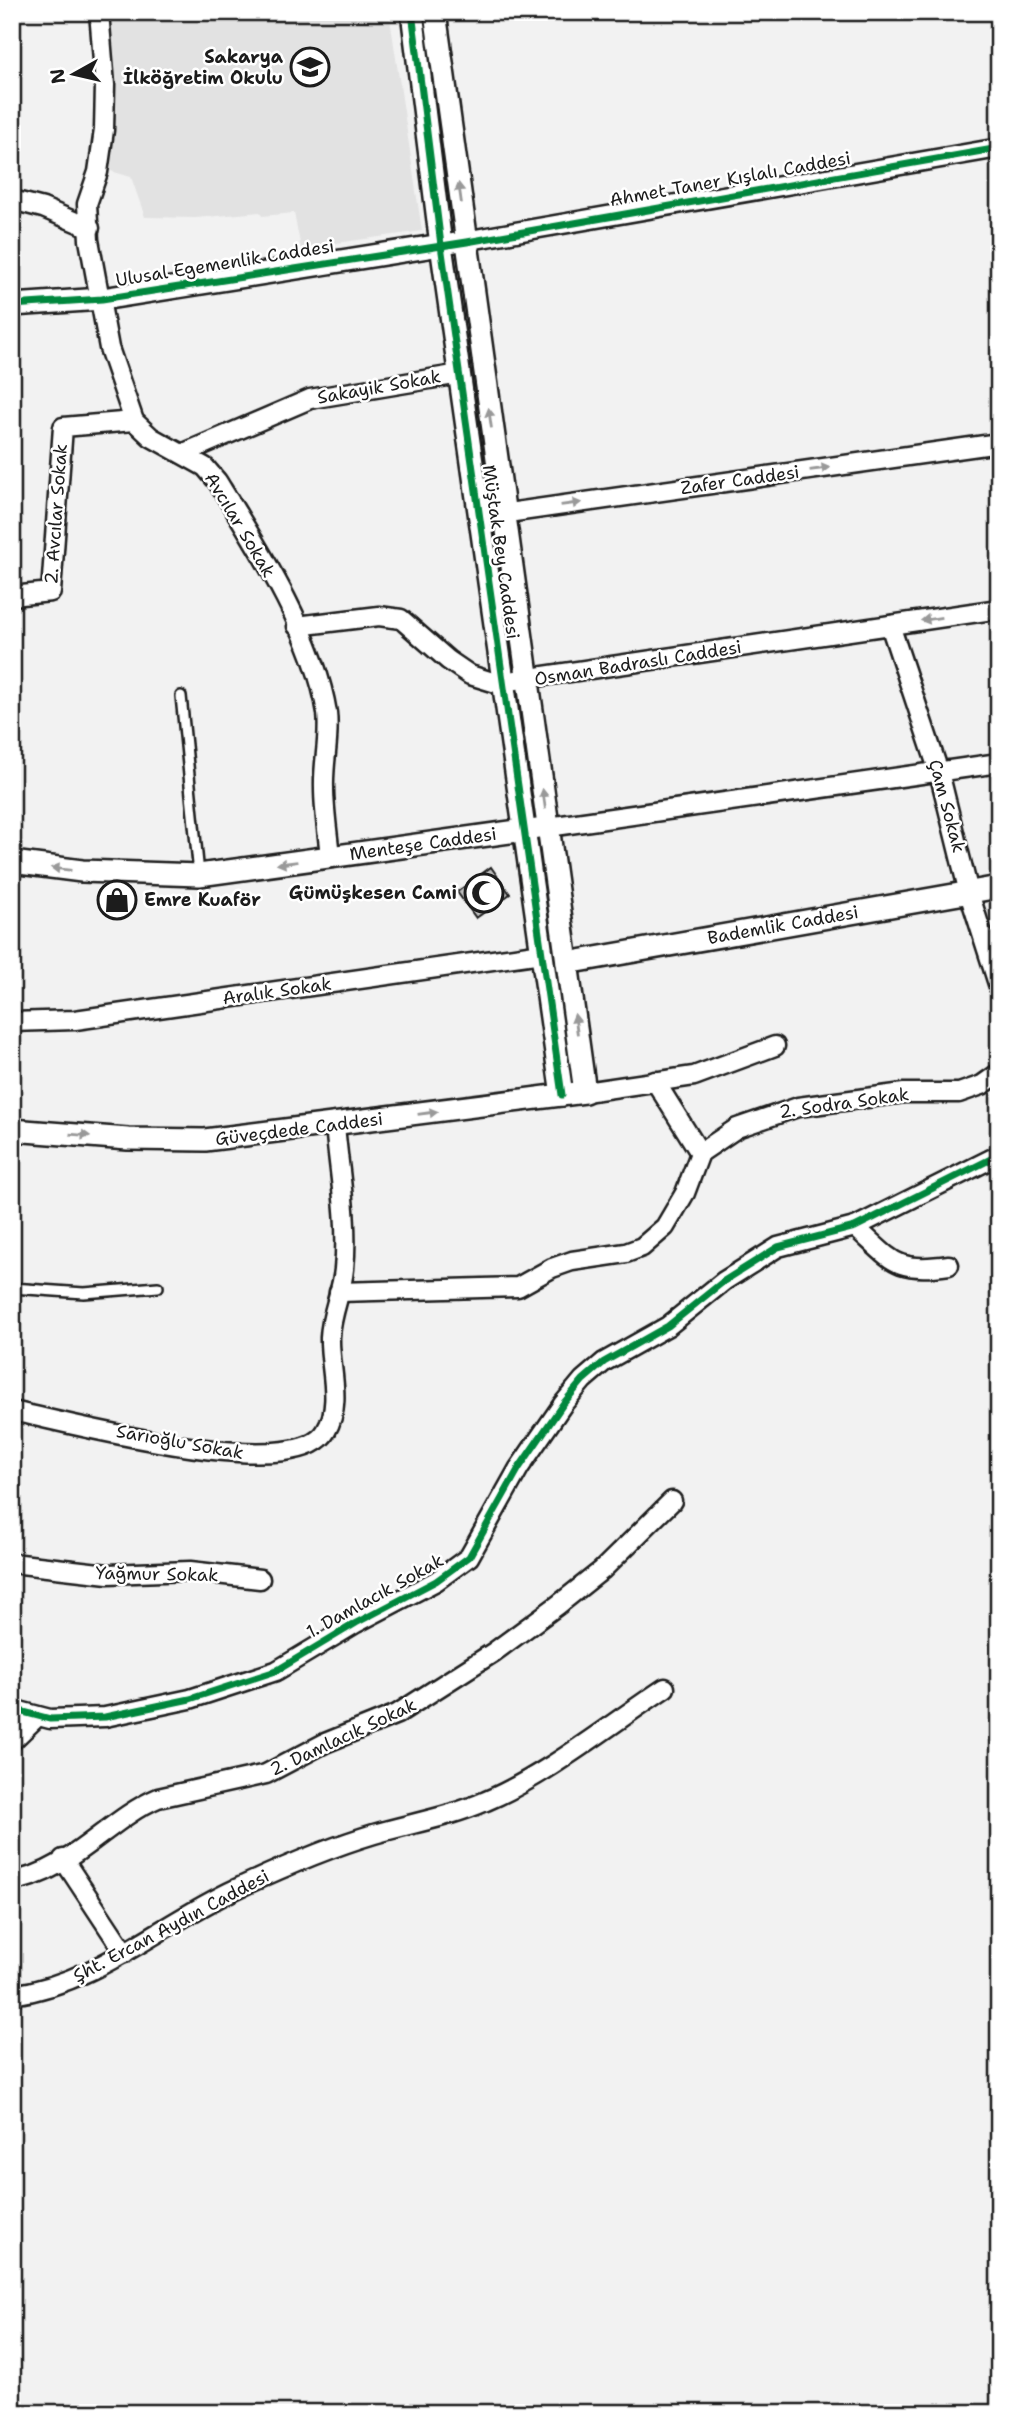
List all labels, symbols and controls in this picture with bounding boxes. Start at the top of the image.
north arrow [38,38,108,108]
place label: Sakarya İlköğretim Okulu [123,45,284,90]
school or university icon: Sakarya İlköğretim Okulu [289,46,331,88]
text: N [44,67,71,85]
street label: Ahmet Taner Kışlalı Caddesi [608,146,852,212]
one-way arrow [454,182,465,204]
street label: Ulusal Egemenlik Caddesi [114,234,336,292]
street label: Sakayik Sokak [315,364,443,410]
one-way arrow [485,407,496,429]
street label: 2. Avcılar Sokak [39,443,73,585]
street label: Zafer Caddesi [679,460,801,500]
street label: Müştak Bey Caddesi [477,463,525,641]
one-way arrow [809,463,831,474]
street label: Avcılar Sokak [199,468,281,582]
one-way arrow [560,499,582,510]
one-way arrow [920,614,942,625]
street label: Osman Badraslı Caddesi [533,635,743,691]
street label: Çam Sokak [923,757,971,855]
one-way arrow [538,788,549,810]
street label: Menteşe Caddesi [348,822,498,866]
one-way arrow [276,858,298,869]
one-way arrow [50,863,72,874]
mosque icon: Gümüşkesen Cami [463,872,505,914]
shop icon: Emre Kuaför [96,879,138,921]
place label: Gümüşkesen Cami [289,881,457,905]
place label: Emre Kuaför [144,888,261,912]
street label: Bademlik Caddesi [706,900,860,950]
street label: Aralık Sokak [221,971,333,1011]
one-way arrow [570,1013,581,1035]
street label: 2. Sodra Sokak [778,1082,910,1124]
street label: Güveçdede Caddesi [214,1107,384,1151]
one-way arrow [418,1107,440,1118]
one-way arrow [69,1130,91,1141]
street label: Sarıoğlu Sokak [115,1419,245,1465]
street label: 1. Damlacık Sokak [302,1548,448,1644]
street label: Yağmur Sokak [95,1561,219,1587]
street label: 2. Damlacık Sokak [266,1693,420,1781]
street label: Şht. Ercan Aydın Caddesi [69,1864,273,1988]

